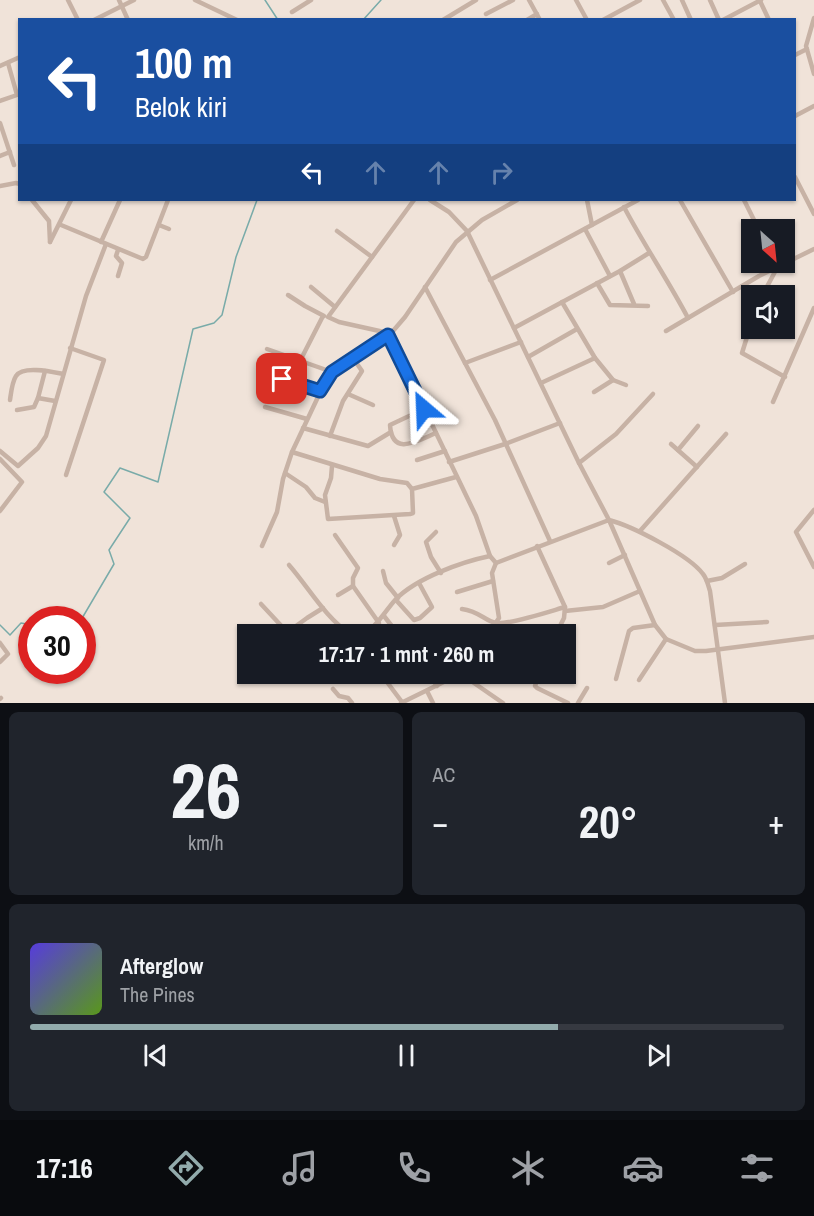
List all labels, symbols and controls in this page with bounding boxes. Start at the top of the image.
text: 100 m [135,35,233,91]
icon: left [36,42,114,120]
text: Belok kiri [135,89,227,125]
icon: left [296,156,329,189]
icon: ahead [359,156,392,189]
icon: ahead [422,156,455,189]
icon: right [485,156,518,189]
north arrow [741,219,795,273]
map controls [741,219,795,339]
button: sound [741,285,795,339]
pin [256,353,307,404]
icon: arrive [265,362,298,395]
position arrow [392,377,456,441]
speed limit sign: 30 [18,606,96,684]
text: 17:17 · 1 mnt · 260 m [319,639,494,669]
text: 26 [170,737,241,842]
text: AC [433,761,455,788]
text: 20° [579,791,638,852]
text: − [433,800,448,844]
text: + [768,800,784,844]
text: km/h [188,829,224,856]
text: Afterglow [120,951,203,981]
text: The Pines [120,981,195,1008]
icon: previous [139,1039,172,1072]
icon: pause [390,1039,423,1072]
icon: next [642,1039,675,1072]
icon: directions [165,1147,207,1189]
icon: music [279,1147,321,1189]
icon: phone [393,1147,435,1189]
icon: climate [507,1147,549,1189]
icon: car [622,1147,664,1189]
icon: filters [736,1147,778,1189]
text: 17:16 [36,1150,93,1186]

